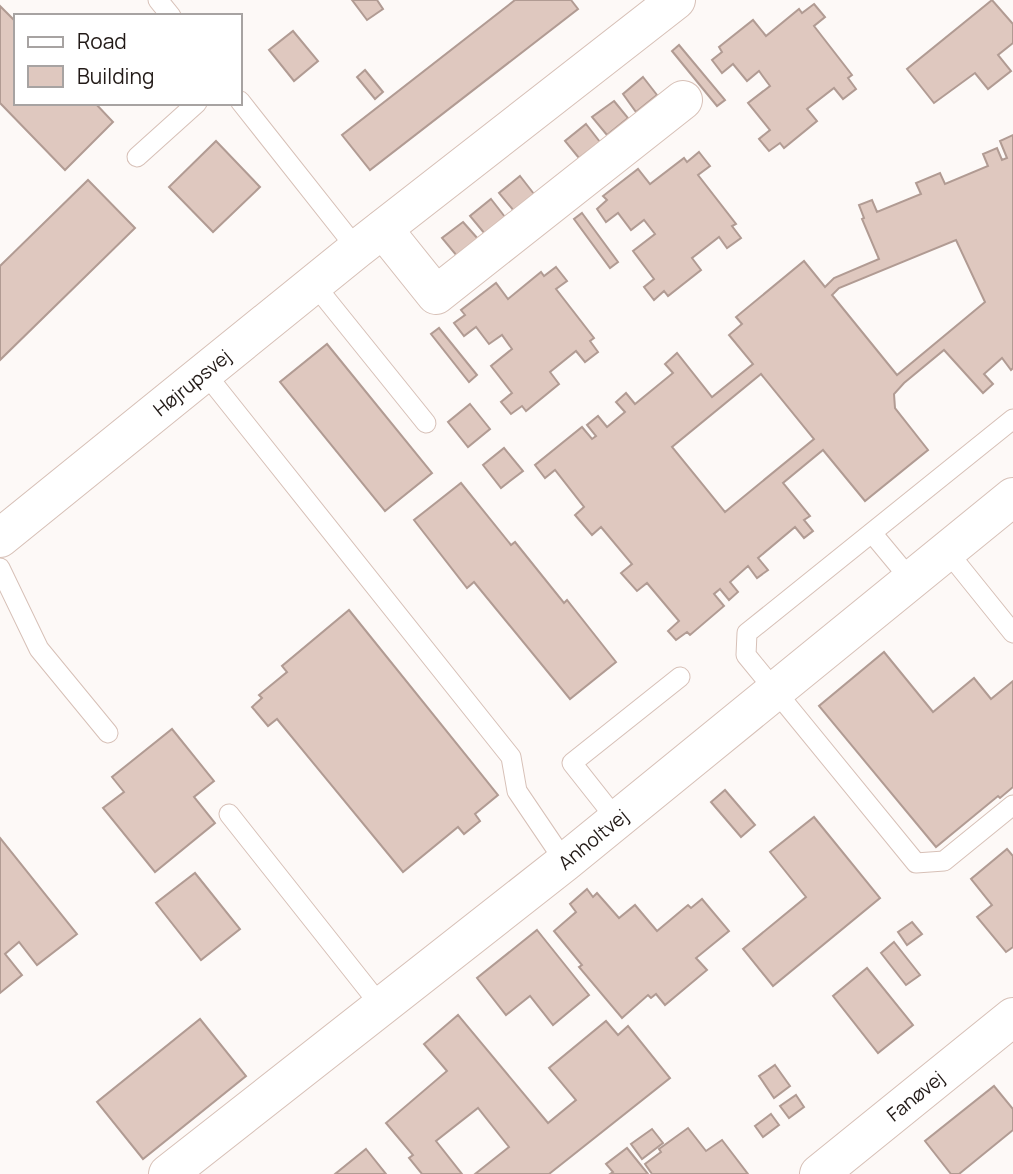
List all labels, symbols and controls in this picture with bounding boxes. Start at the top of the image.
legend [14,14,242,105]
text: Road [77,27,127,55]
text: Building [77,62,154,90]
street label: Højrupsvej [148,343,236,422]
street label: Anholtvej [553,803,633,876]
street label: Fanøvej [881,1065,950,1127]

